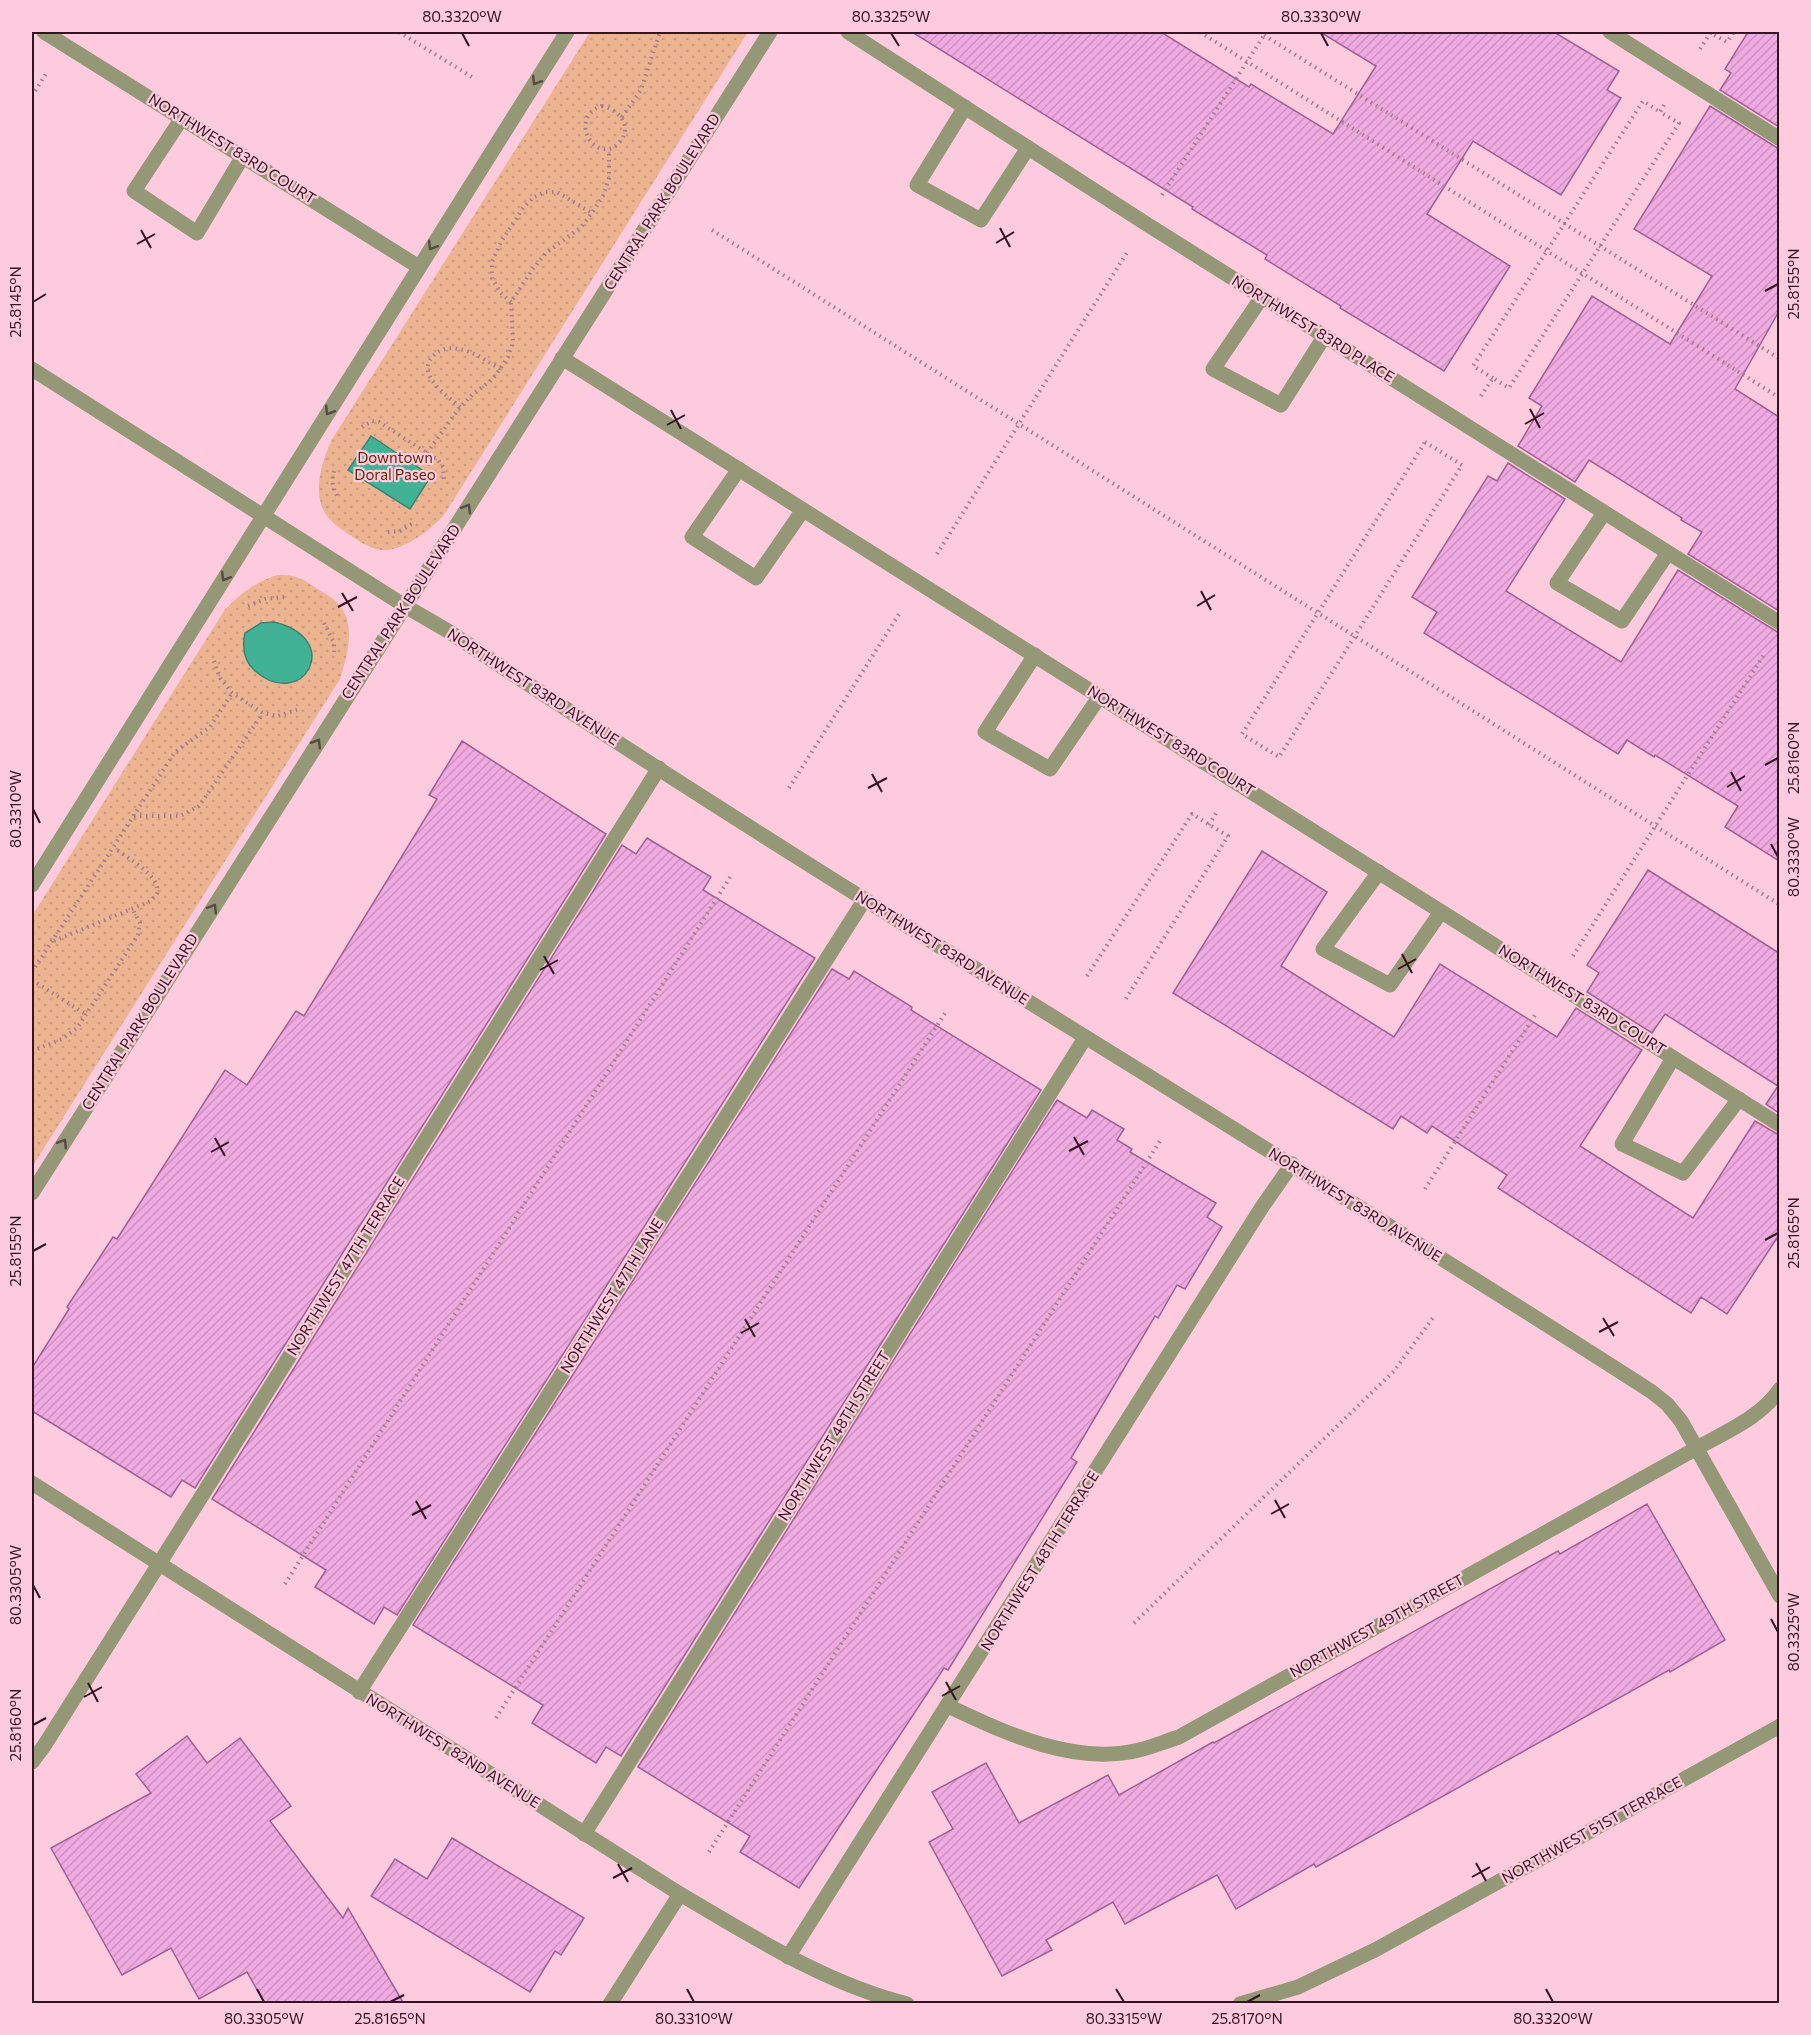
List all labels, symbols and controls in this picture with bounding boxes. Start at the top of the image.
text: 80.3320°W [422,7,502,25]
text: 80.3325°W [852,7,930,25]
text: 80.3330°W [1281,7,1361,25]
one-way arrow [531,75,543,85]
street label: NORTHWEST 83RD COURT [146,89,320,207]
street label: CENTRAL PARK BOULEVARD [599,110,723,293]
one-way arrow [428,240,440,250]
text: 25.8155°N [1784,248,1802,320]
text: 25.8145°N [6,266,24,338]
street label: NORTHWEST 83RD PLACE [1229,271,1398,386]
one-way arrow [324,405,336,415]
park label: Downtown Doral Paseo [354,448,436,483]
one-way arrow [460,504,472,514]
street label: CENTRAL PARK BOULEVARD [337,521,464,702]
one-way arrow [221,571,233,581]
street label: NORTHWEST 83RD AVENUE [444,624,623,748]
street label: NORTHWEST 83RD COURT [1085,681,1259,799]
text: 25.8160°N [1784,722,1802,794]
one-way arrow [310,739,321,750]
text: 80.3310°W [6,770,24,848]
text: 80.3330°W [1784,817,1802,897]
street label: NORTHWEST 83RD AVENUE [853,886,1032,1008]
one-way arrow [205,904,217,914]
street label: CENTRAL PARK BOULEVARD [77,930,201,1113]
street label: NORTHWEST 83RD COURT [1496,940,1670,1058]
one-way arrow [56,1139,67,1150]
street label: NORTHWEST 83RD AVENUE [1266,1143,1445,1265]
street label: NORTHWEST 47TH TERRACE [283,1173,408,1358]
text: 25.8165°N [1784,1197,1802,1269]
text: 25.8155°N [6,1215,24,1287]
street label: NORTHWEST 47TH LANE [556,1215,666,1376]
street label: NORTHWEST 48TH STREET [773,1347,893,1524]
street label: NORTHWEST 48TH TERRACE [976,1467,1102,1654]
text: 80.3305°W [6,1545,24,1625]
street label: NORTHWEST 49TH STREET [1286,1569,1467,1681]
text: 80.3325°W [1784,1593,1802,1671]
text: 25.8160°N [6,1689,24,1761]
street label: NORTHWEST 82ND AVENUE [363,1689,544,1811]
street label: NORTHWEST 51ST TERRACE [1498,1772,1685,1886]
text: 80.3305°W [224,2009,304,2027]
text: 25.8165°N [354,2009,426,2027]
text: 80.3310°W [655,2009,733,2027]
text: 80.3315°W [1086,2009,1162,2027]
text: 25.8170°N [1211,2009,1283,2027]
text: 80.3320°W [1513,2009,1593,2027]

